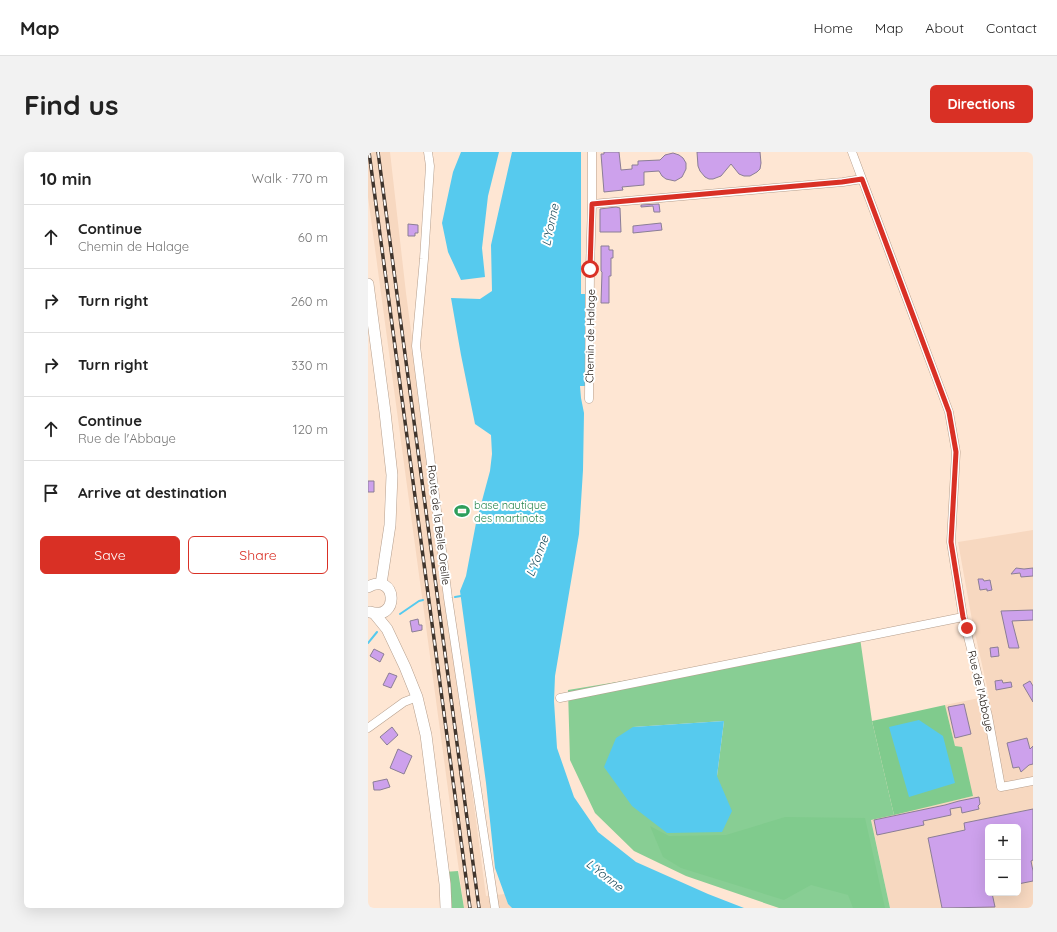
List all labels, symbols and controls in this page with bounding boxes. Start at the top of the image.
text: Map [20,16,59,40]
text: Home [814,19,853,37]
text: Map [875,19,903,37]
text: About [925,19,964,37]
text: Contact [986,19,1037,37]
button: Directions [930,85,1033,123]
text: Find us [24,87,118,122]
text: 10 min [40,168,92,189]
text: Walk · 770 m [252,170,328,186]
water label: L'Yonne [538,201,562,248]
text: Continue [78,219,142,238]
icon: ahead [40,226,62,248]
text: 60 m [298,229,328,245]
text: Chemin de Halage [78,238,189,254]
route start [581,260,599,278]
street label: Chemin de Halage [582,289,598,383]
icon: right [40,290,62,312]
text: Turn right [78,291,149,310]
text: 260 m [291,293,328,309]
icon: right [40,354,62,376]
text: Turn right [78,355,149,374]
text: 330 m [291,357,328,373]
text: Continue [78,411,142,430]
icon: ahead [40,418,62,440]
text: 120 m [293,421,328,437]
text: Rue de l'Abbaye [78,430,176,446]
street label: Route de la Belle Oreille [425,464,453,586]
icon: arrive [40,482,62,504]
text: Arrive at destination [78,483,227,502]
place label: base nautique des martinots [474,498,546,525]
sports icon: base nautique des martinots [453,502,471,520]
water label: L'Yonne [522,532,552,579]
button: Save [40,536,180,574]
button: Share [188,536,328,574]
route end [958,619,976,637]
street label: Rue de l'Abbaye [965,649,997,733]
map controls [985,824,1021,896]
button: + [985,824,1021,860]
water label: L'Yonne [584,856,627,895]
button: − [985,860,1021,896]

